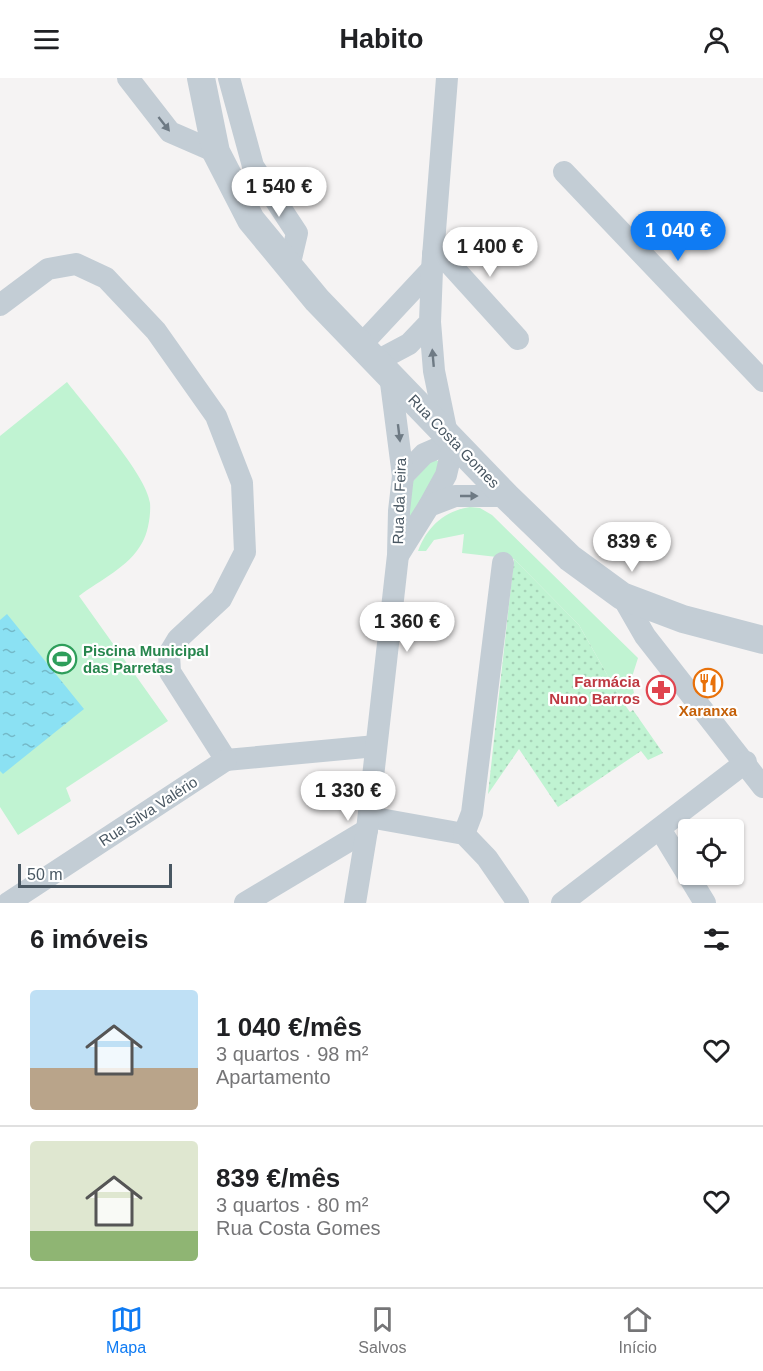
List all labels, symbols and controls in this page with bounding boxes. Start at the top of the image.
icon: menu [30,23,63,56]
icon: person [700,23,733,56]
text: Habito [340,24,424,54]
one-way arrow [157,116,170,132]
pin: 1 540 € [224,167,334,218]
text: 1 540 € [246,175,312,197]
pin: 1 040 € [623,211,733,262]
text: 1 040 € [645,219,711,241]
pin: 1 400 € [435,227,545,278]
text: 1 400 € [457,235,523,257]
one-way arrow [428,348,438,367]
street label: Rua Costa Gomes [405,391,503,491]
one-way arrow [394,424,404,443]
street label: Rua da Feira [389,457,409,545]
one-way arrow [460,491,479,501]
pin: 839 € [590,522,674,573]
text: 839 € [607,530,657,552]
pin: 1 360 € [352,602,462,653]
text: 1 360 € [374,610,440,632]
place label: Piscina Municipal das Parretas [83,642,209,676]
sports icon: Piscina Municipal das Parretas [46,643,78,675]
restaurant icon: Xaranxa [692,667,724,699]
place label: Farmácia Nuno Barros [549,673,641,707]
pharmacy icon: Farmácia Nuno Barros [645,674,677,706]
place label: Xaranxa [679,702,738,719]
pin: 1 330 € [293,771,403,822]
street label: Rua Silva Valério [96,773,200,849]
text: 1 330 € [315,779,381,801]
map controls [678,819,744,885]
button: locate [678,819,744,885]
scale bar [18,861,172,888]
text: 50 m [27,866,63,883]
icon: filters [700,923,733,956]
text: 6 imóveis [30,924,149,954]
text: 1 040 €/mês [216,1012,362,1042]
icon: home [78,1014,150,1086]
icon: heart [700,1034,733,1067]
text: 3 quartos · 98 m² [216,1043,368,1065]
text: Apartamento [216,1066,331,1088]
text: 839 €/mês [216,1163,340,1193]
icon: home [78,1165,150,1237]
icon: heart [700,1185,733,1218]
text: 3 quartos · 80 m² [216,1194,368,1216]
text: Rua Costa Gomes [216,1217,381,1239]
tab: Mapa [106,1303,146,1357]
tab: Salvos [358,1303,406,1357]
tab: Início [619,1303,657,1357]

